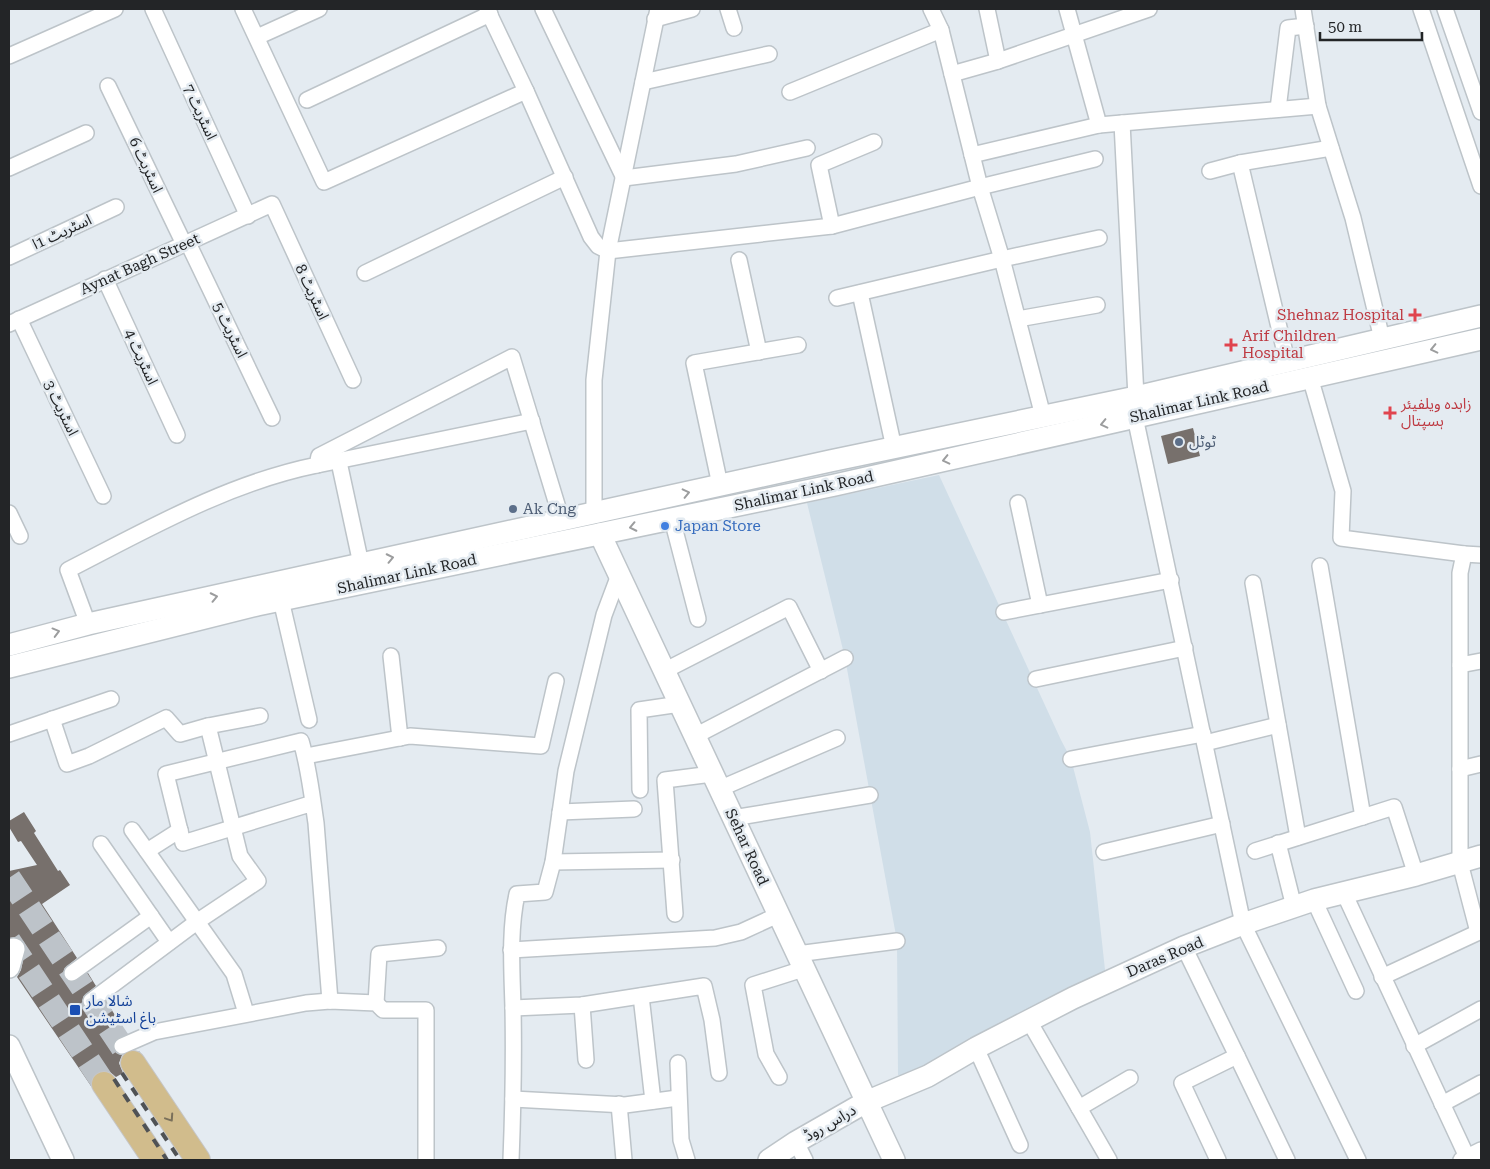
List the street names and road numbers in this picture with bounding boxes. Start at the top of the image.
street label: اسٹریٹ 7 [179,81,221,143]
street label: اسٹریٹ 6 [125,134,167,196]
street label: اسٹریٹ 1ا [30,211,94,253]
street label: Aynat Bagh Street [77,229,203,298]
street label: اسٹریٹ 8 [291,261,333,323]
street label: اسٹریٹ 5 [209,299,251,361]
street label: اسٹریٹ 4 [120,326,162,388]
street label: اسٹریٹ 3 [40,377,82,439]
street label: Shalimar Link Road [1128,377,1271,427]
street label: Shalimar Link Road [733,467,876,515]
street label: Shalimar Link Road [336,550,479,598]
street label: Sehar Road [721,806,773,888]
street label: Daras Road [1124,933,1206,981]
street label: دراس روڈ [801,1101,859,1145]

